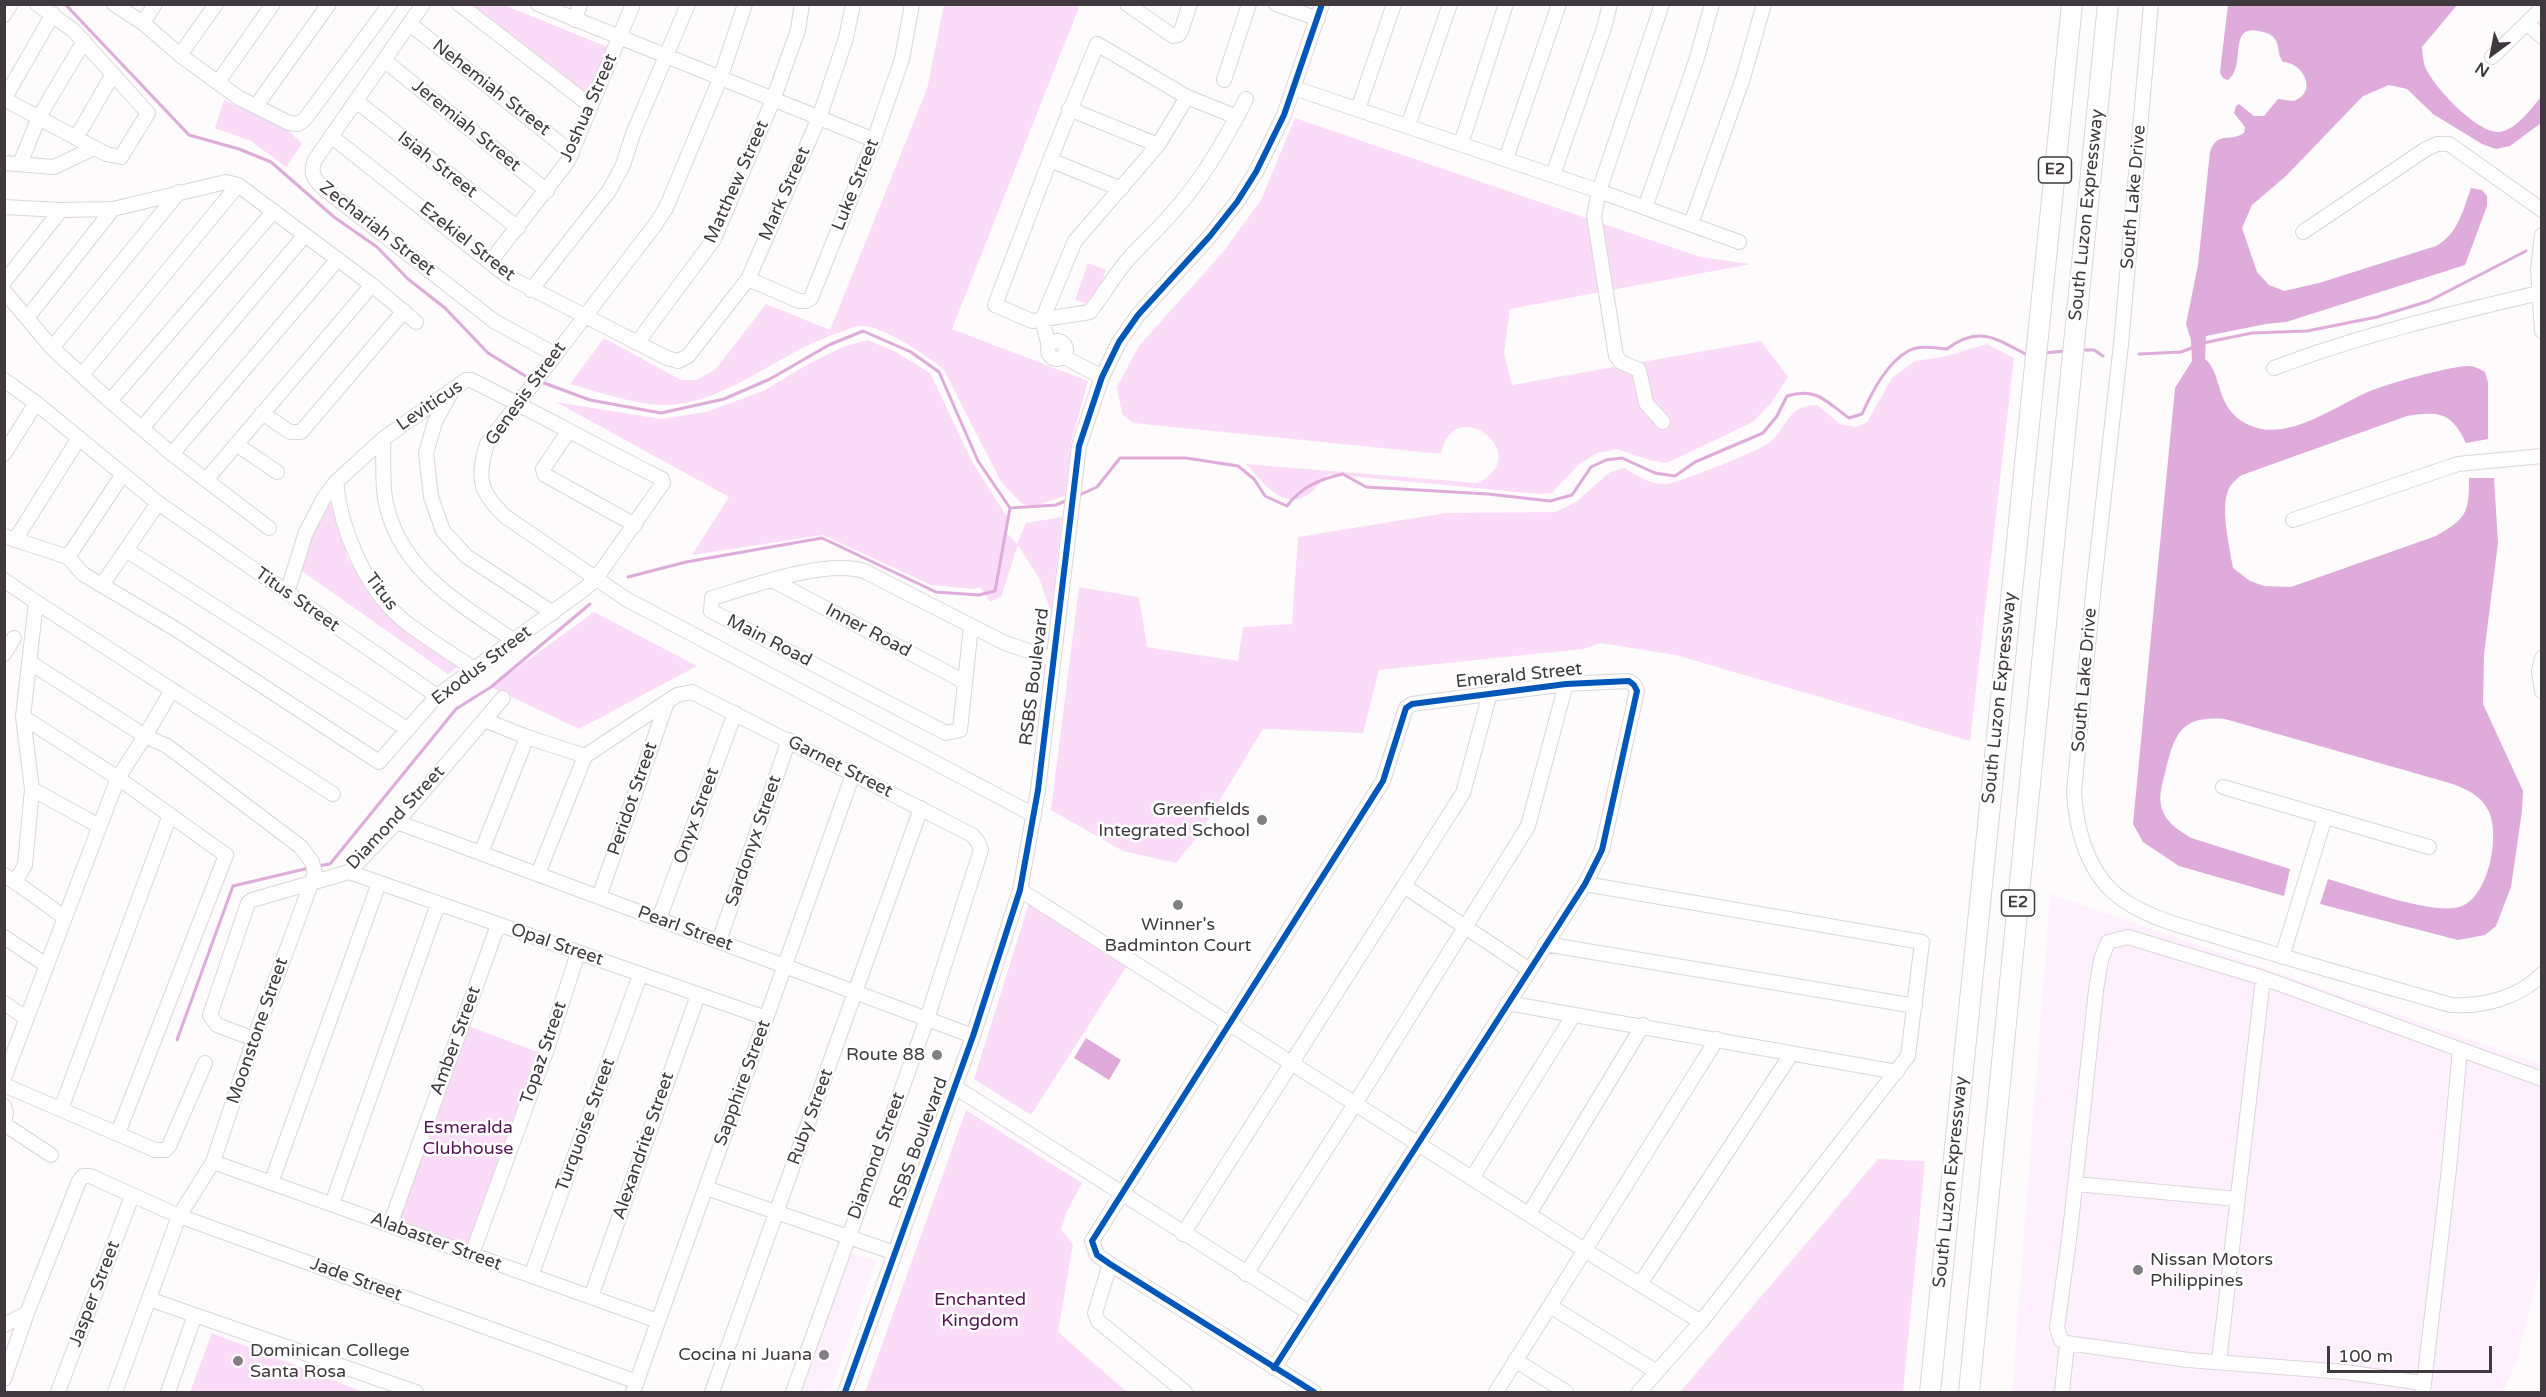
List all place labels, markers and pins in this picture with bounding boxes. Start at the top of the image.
place label: Greenfields Integrated School [1098,799,1250,842]
marker: Greenfields Integrated School [1255,813,1269,827]
marker: Winner's Badminton Court [1171,898,1185,912]
place label: Winner's Badminton Court [1105,914,1251,956]
place label: Route 88 [846,1044,925,1066]
marker: Route 88 [930,1048,944,1062]
place label: Nissan Motors Philippines [2150,1249,2273,1292]
marker: Nissan Motors Philippines [2131,1263,2145,1277]
place label: Dominican College Santa Rosa [250,1340,410,1382]
place label: Cocina ni Juana [678,1344,812,1366]
marker: Cocina ni Juana [817,1348,831,1362]
marker: Dominican College Santa Rosa [231,1354,245,1368]

